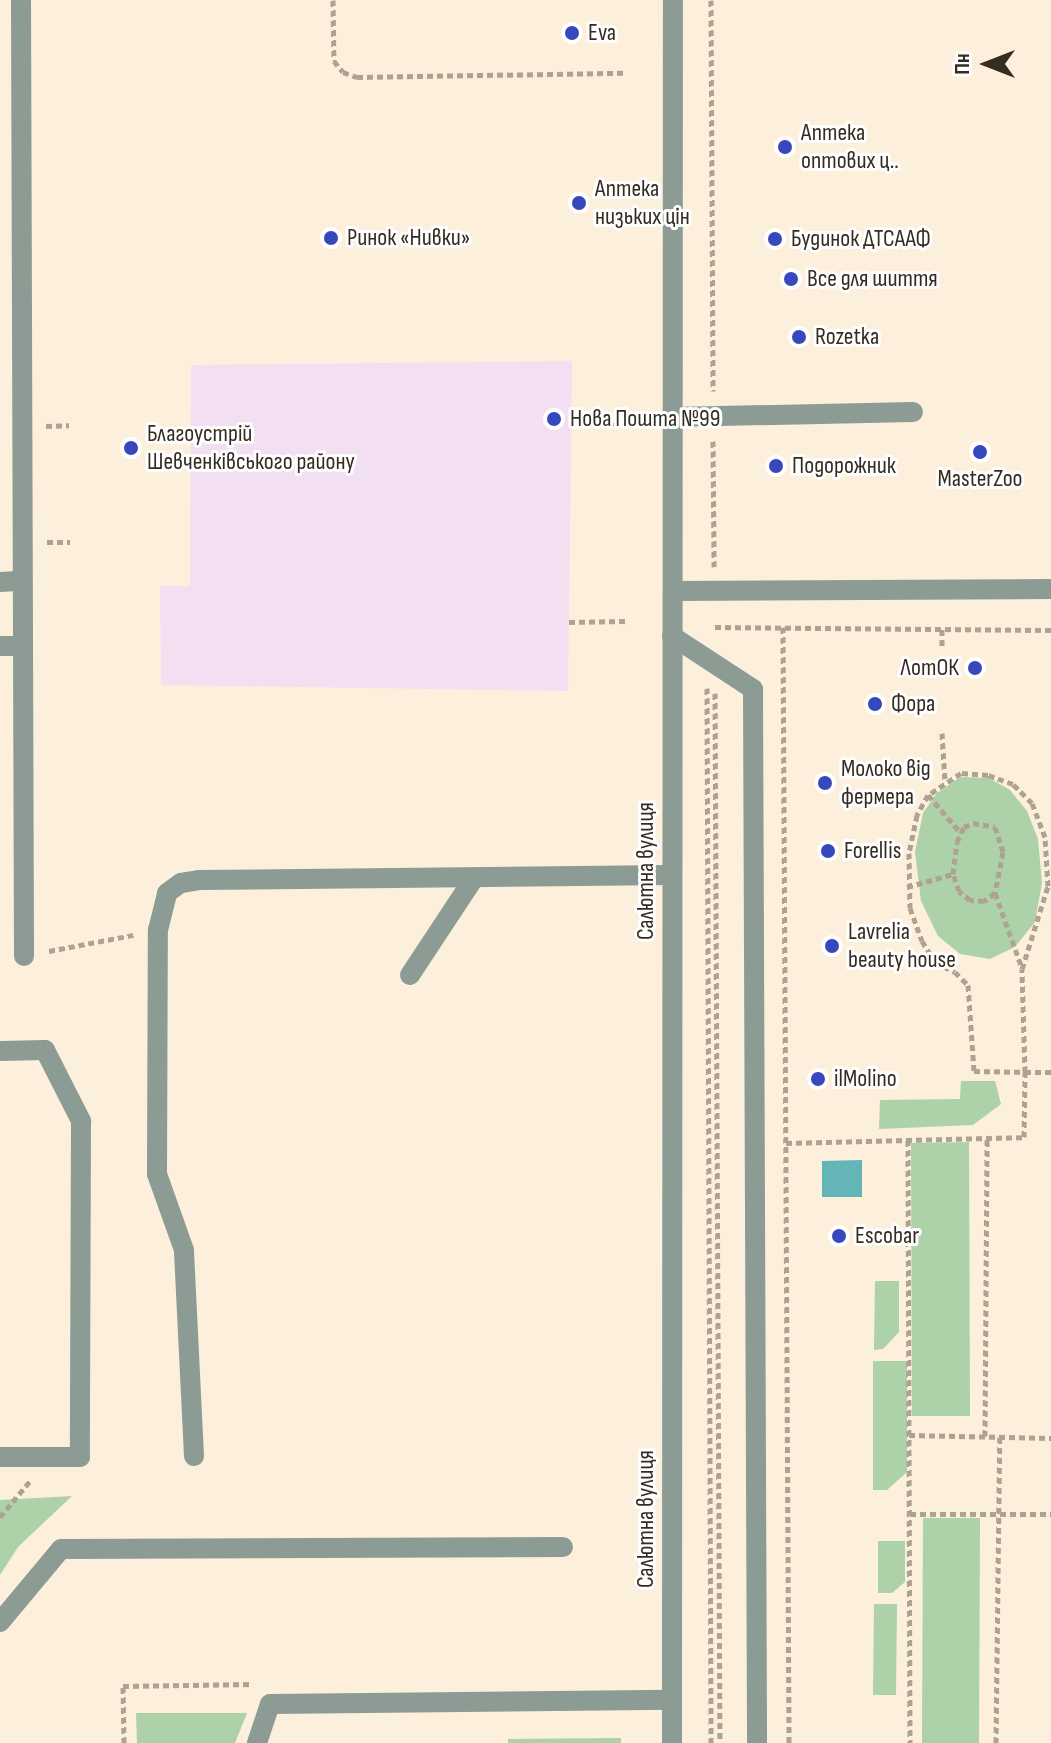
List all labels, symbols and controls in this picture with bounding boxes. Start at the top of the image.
place label: Eva [588,19,616,47]
marker: Eva [563,24,581,42]
north arrow [947,24,1027,104]
text: Пн [949,53,976,75]
place label: Аптека оптових ц.. [801,119,899,175]
marker: Аптека оптових ц.. [776,138,794,156]
place label: Аптека низьких цін [595,175,690,231]
marker: Аптека низьких цін [570,194,588,212]
place label: Ринок «Нивки» [347,224,470,252]
place label: Будинок ДТСААФ [791,225,931,253]
marker: Ринок «Нивки» [322,229,340,247]
marker: Будинок ДТСААФ [766,230,784,248]
place label: Все для шиття [807,265,938,293]
marker: Все для шиття [782,270,800,288]
place label: Rozetka [815,323,879,351]
marker: Rozetka [790,328,808,346]
place label: Нова Пошта №99 [570,405,720,433]
marker: Нова Пошта №99 [545,410,563,428]
place label: Благоустрій Шевченківського району [147,420,355,476]
marker: Благоустрій Шевченківського району [122,439,140,457]
marker: MasterZoo [971,443,989,461]
place label: Подорожник [792,452,896,480]
marker: Подорожник [767,457,785,475]
place label: MasterZoo [937,465,1023,493]
place label: ЛотОК [901,654,959,682]
marker: ЛотОК [966,659,984,677]
place label: Фора [891,690,935,718]
marker: Фора [866,695,884,713]
place label: Молоко від фермера [841,755,931,811]
marker: Молоко від фермера [816,774,834,792]
street label: Салютна вулиця [632,802,660,940]
place label: Forellis [844,837,901,865]
marker: Forellis [819,842,837,860]
place label: Lavrelia beauty house [848,918,956,974]
marker: Lavrelia beauty house [823,937,841,955]
place label: ilMolino [834,1065,897,1093]
marker: ilMolino [809,1070,827,1088]
place label: Escobar [855,1222,919,1250]
marker: Escobar [830,1227,848,1245]
street label: Салютна вулиця [632,1450,660,1588]

